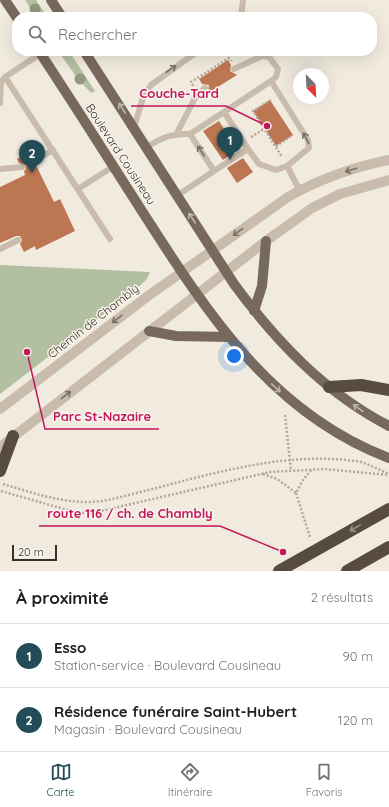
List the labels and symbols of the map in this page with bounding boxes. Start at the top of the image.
one-way arrow [166,65,177,73]
north arrow [293,68,329,104]
callout: Couche-Tard [131,81,226,106]
text: Couche-Tard [139,85,219,101]
street label: Boulevard Cousineau [83,101,159,207]
one-way arrow [117,103,126,114]
pin: 1 [217,127,243,160]
one-way arrow [302,132,310,144]
pin: 2 [19,140,45,173]
one-way arrow [197,146,205,157]
one-way arrow [345,167,358,174]
one-way arrow [188,213,196,224]
one-way arrow [233,228,244,236]
street label: Chemin de Chambly [44,281,142,361]
one-way arrow [112,315,123,324]
your location [224,346,244,366]
one-way arrow [271,383,281,393]
one-way arrow [61,391,72,400]
one-way arrow [352,403,364,411]
callout: Parc St-Nazaire [45,404,159,429]
text: Parc St-Nazaire [53,408,151,424]
callout: route 116 / ch. de Chambly [39,501,220,526]
text: route 116 / ch. de Chambly [47,505,213,521]
one-way arrow [349,525,361,533]
scale bar [12,543,57,562]

